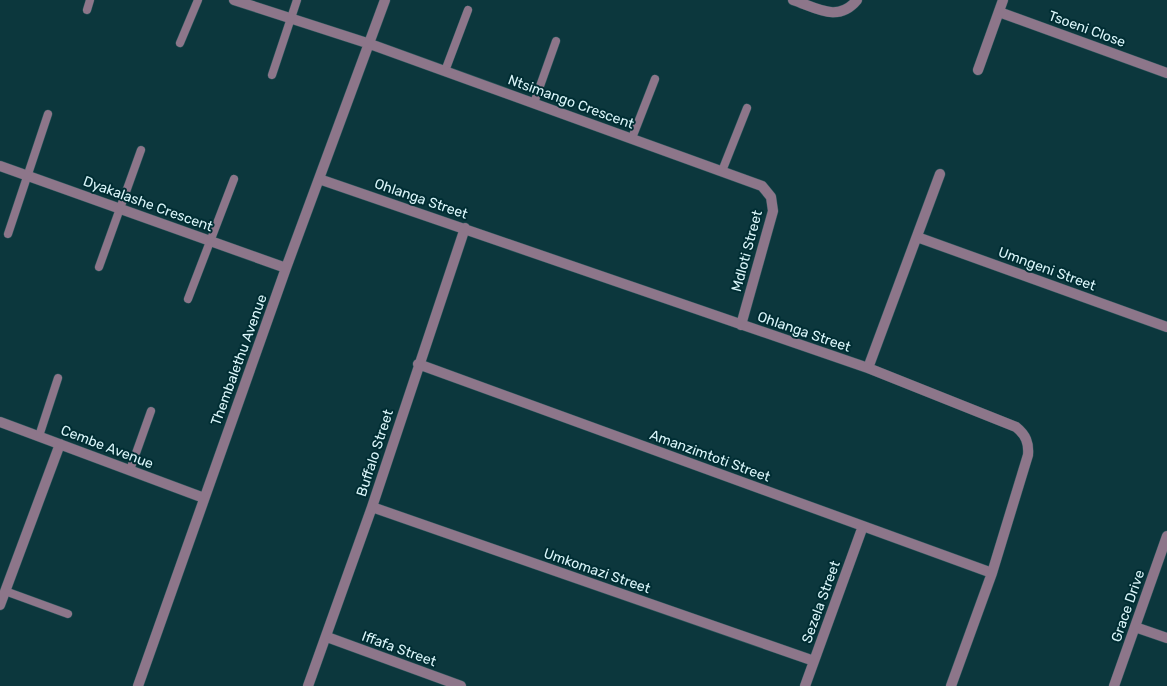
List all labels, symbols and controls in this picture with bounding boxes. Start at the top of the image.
street label: Tsoeni Close [1046,7,1128,51]
street label: Ntsimango Crescent [506,71,637,133]
street label: Dyakalashe Crescent [81,173,216,236]
street label: Ohlanga Street [372,175,470,223]
street label: Mdloti Street [728,208,766,294]
street label: Umngeni Street [996,243,1099,295]
street label: Thembalethu Avenue [207,292,271,428]
street label: Ohlanga Street [755,308,853,356]
street label: Buffalo Street [353,407,397,499]
street label: Cembe Avenue [58,422,156,473]
street label: Amanzimtoti Street [647,426,773,486]
street label: Umkomazi Street [541,545,653,597]
street label: Sezela Street [798,558,844,646]
street label: Grace Drive [1108,568,1148,644]
street label: Iffafa Street [359,628,439,671]

